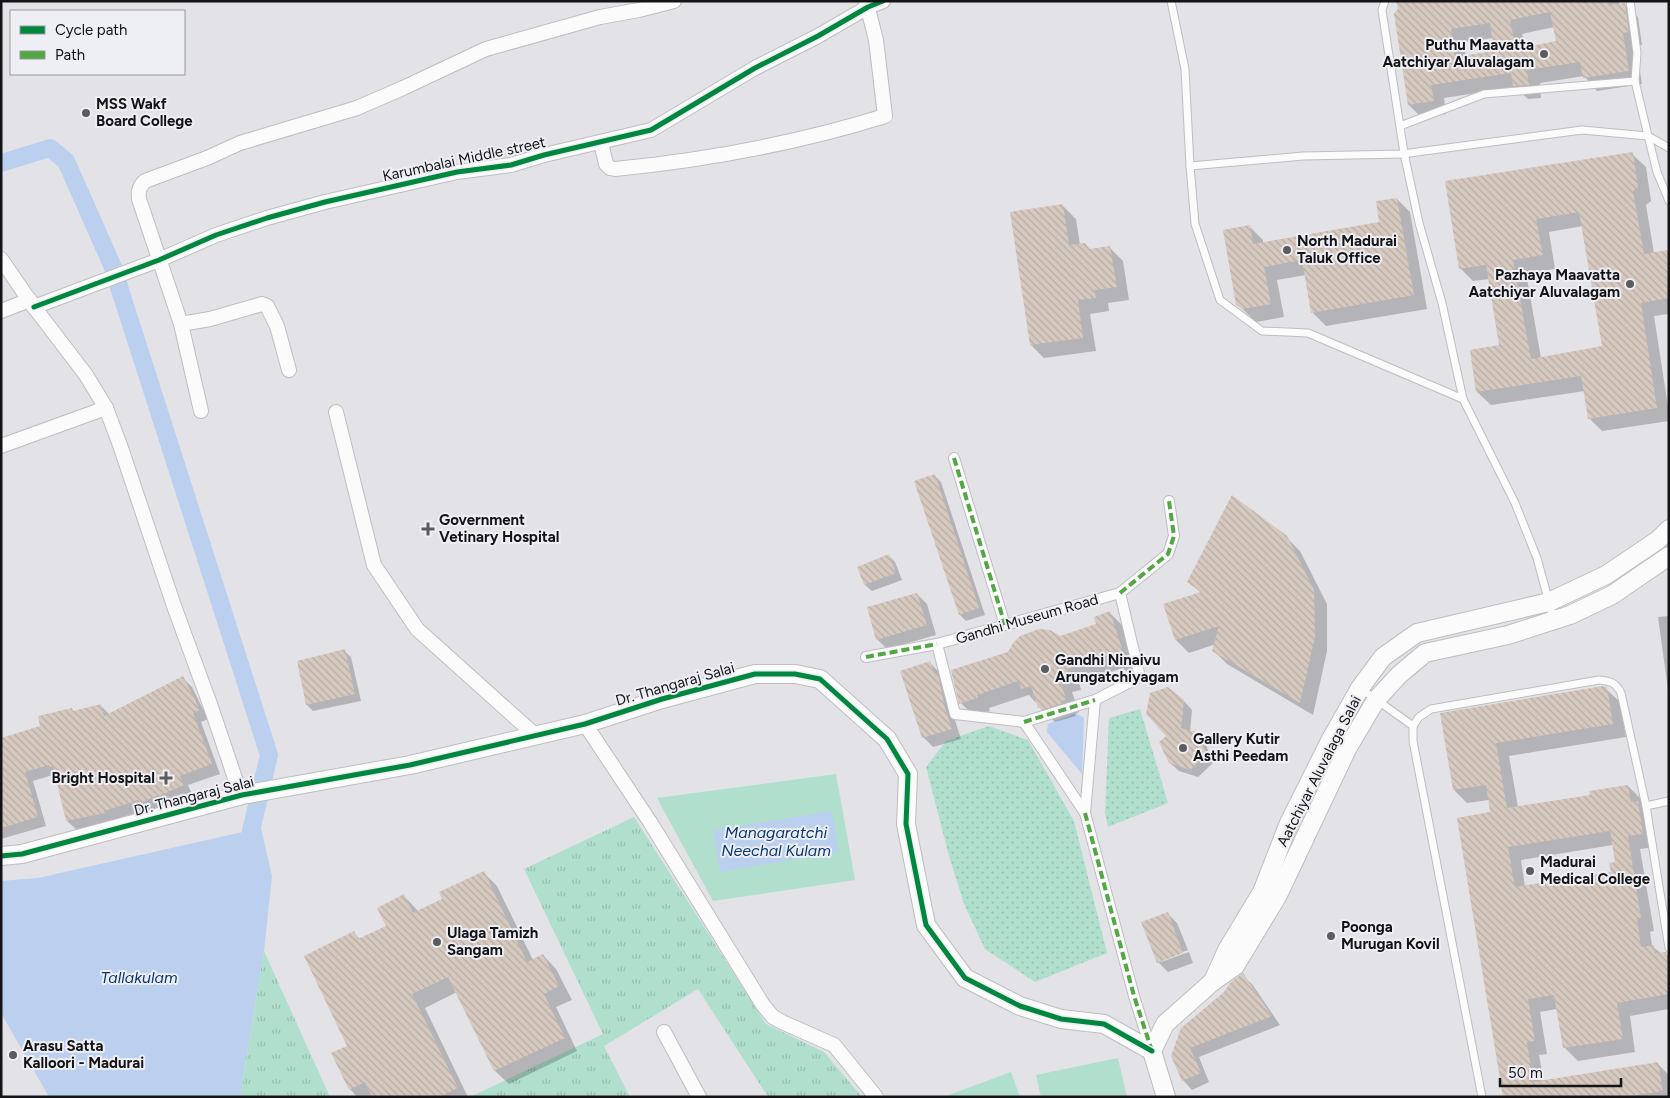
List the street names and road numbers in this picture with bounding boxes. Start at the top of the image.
street label: Karumbalai Middle street [381,133,547,185]
street label: Gandhi Museum Road [954,590,1100,648]
street label: Dr. Thangaraj Salai [613,658,737,710]
street label: Aatchiyar Aluvalaga Salai [1273,693,1365,849]
street label: Dr. Thangaraj Salai [132,772,256,820]

